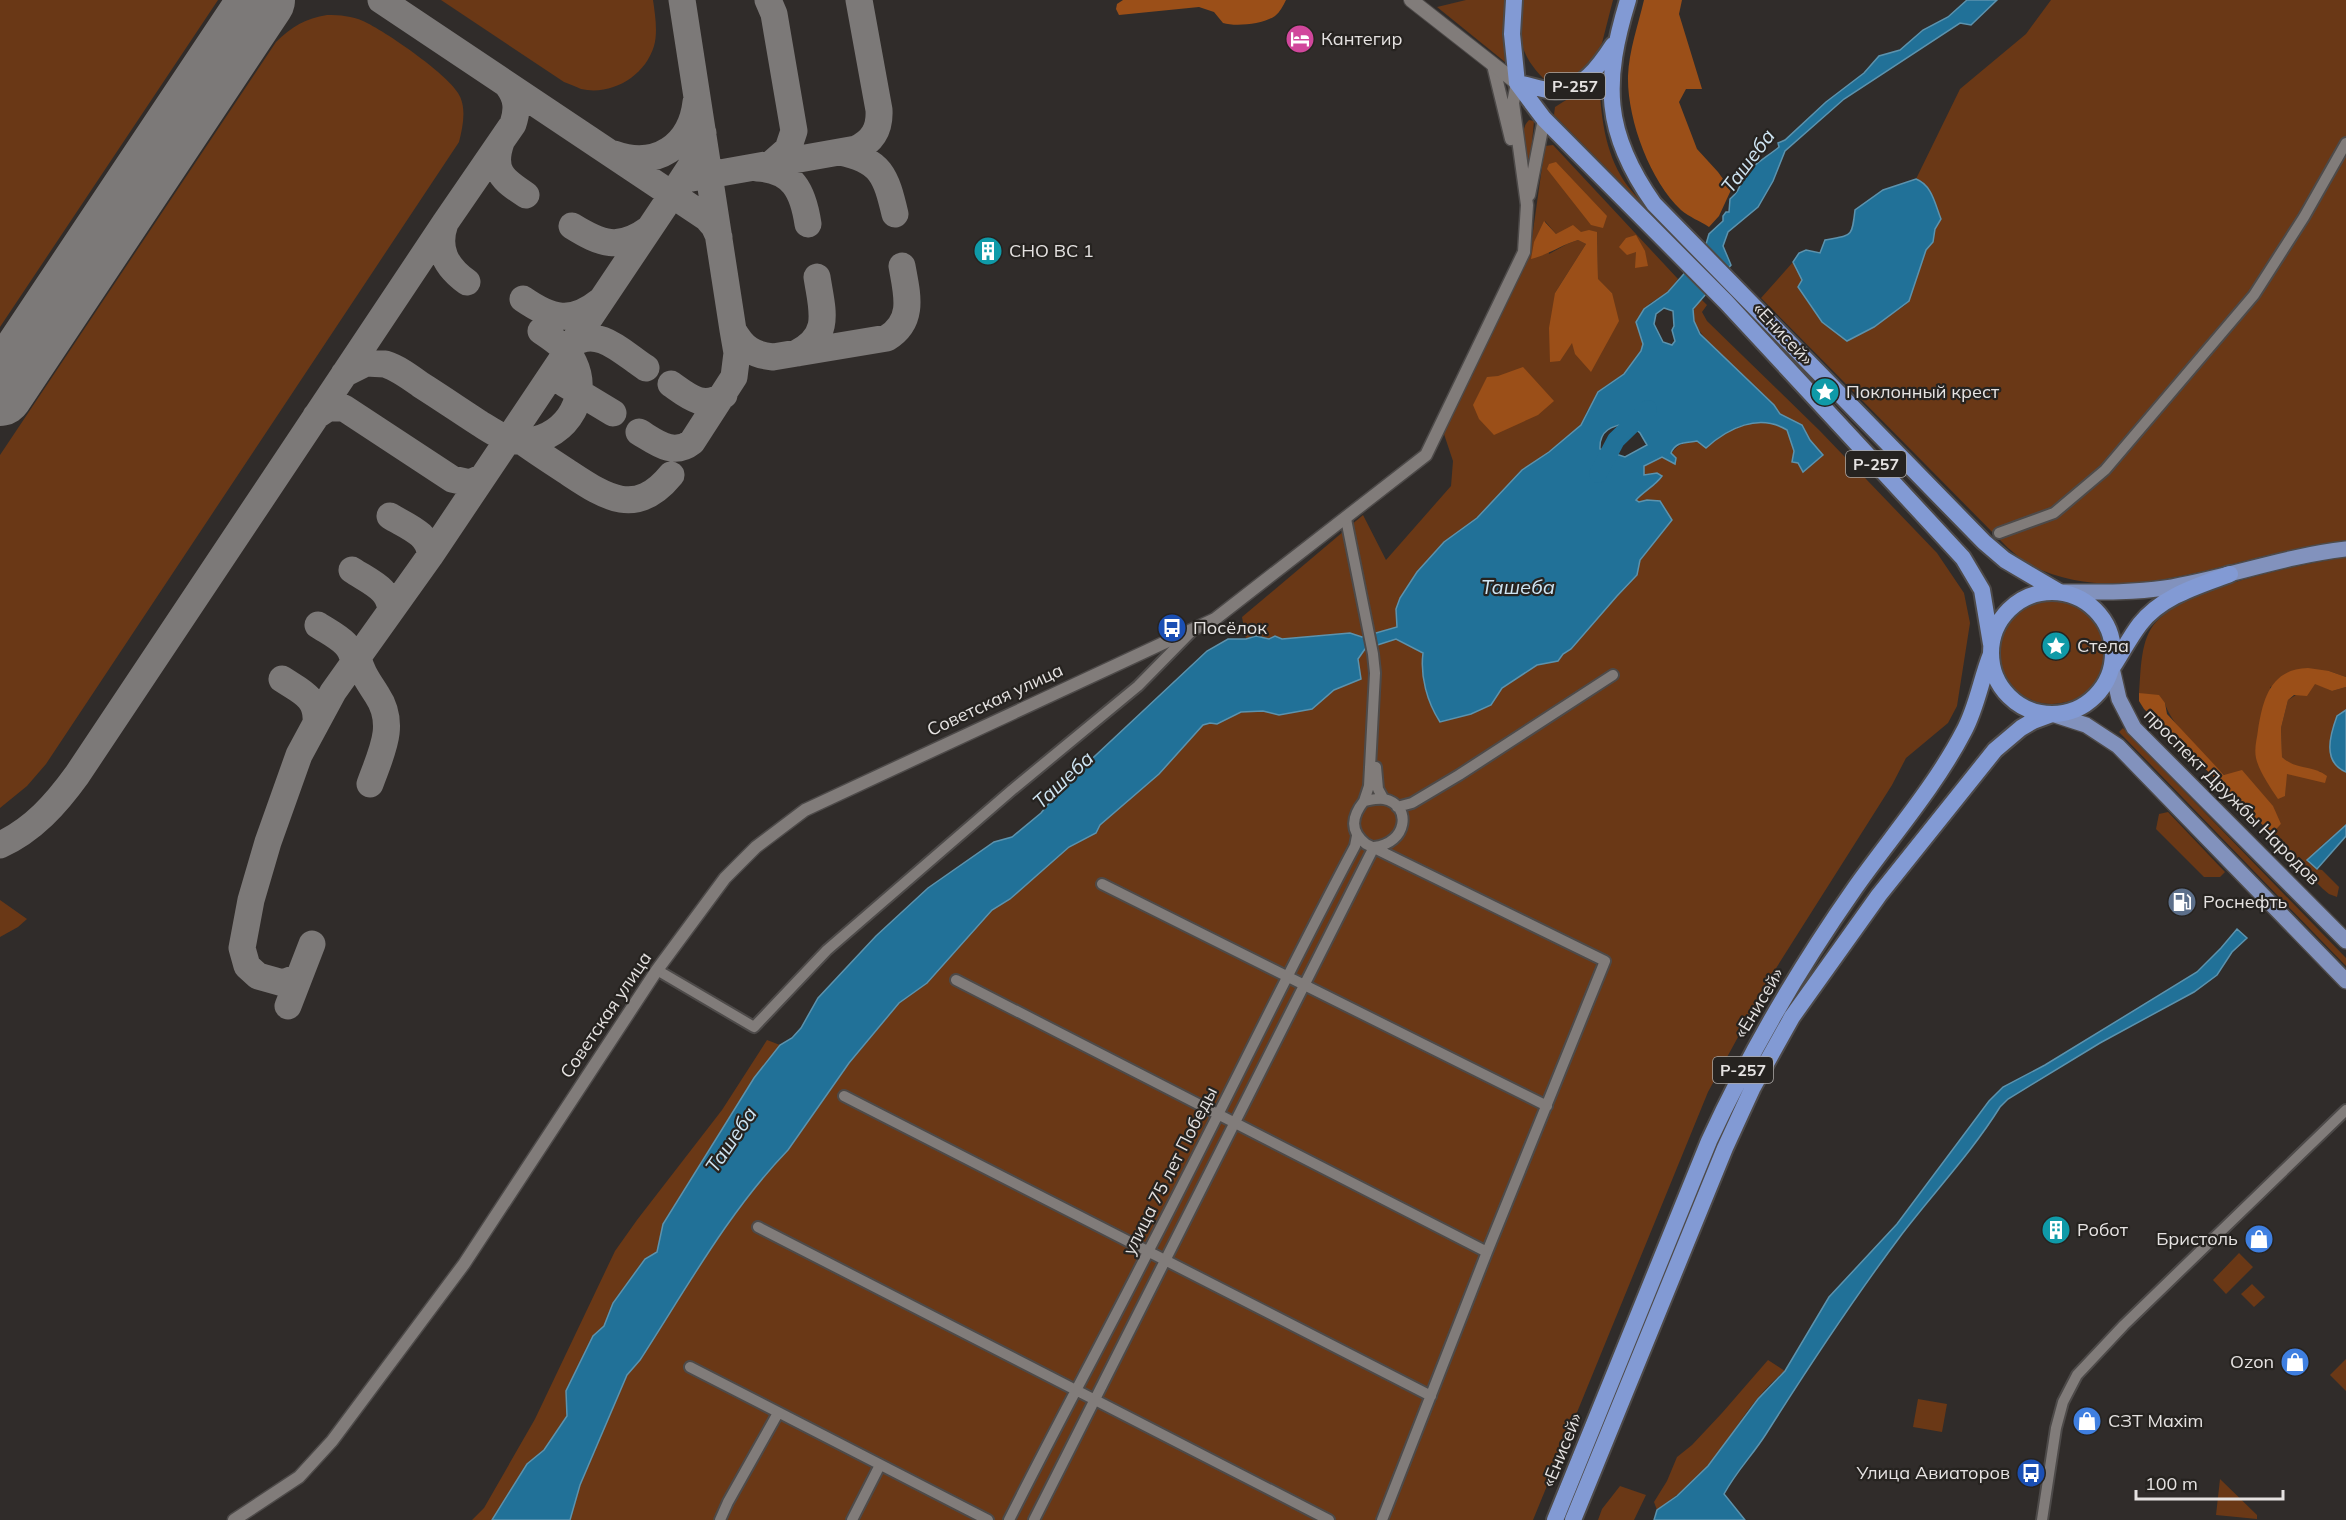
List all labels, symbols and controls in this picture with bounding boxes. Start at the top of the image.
hotel icon: Кантегир [1284,23,1316,55]
place label: Кантегир [1321,27,1402,50]
road number: Р-257 [1545,73,1605,99]
water label: Ташеба [1715,124,1780,198]
building icon: СНО ВС 1 [972,235,1004,267]
place label: СНО ВС 1 [1009,239,1094,262]
street label: «Енисей» [1748,297,1818,370]
place icon: Поклонный крест [1809,376,1841,408]
place label: Поклонный крест [1846,380,2000,403]
road number: Р-257 [1846,451,1906,477]
water label: Ташеба [1481,574,1555,599]
bus stop icon: Посёлок [1156,612,1188,644]
place label: Посёлок [1193,616,1267,639]
place icon: Стела [2040,630,2072,662]
place label: Стела [2077,634,2129,657]
street label: Советская улица [923,658,1067,741]
street label: проспект Дружбы Народов [2139,704,2325,890]
water label: Ташеба [1027,745,1098,814]
fuel station icon: Роснефть [2166,886,2198,918]
place label: Роснефть [2203,890,2288,913]
street label: Советская улица [555,947,656,1082]
street label: «Енисей» [1729,963,1788,1042]
road number: Р-257 [1713,1057,1773,1083]
street label: улица 75 лет Победы [1117,1083,1222,1259]
water label: Ташеба [700,1102,762,1177]
building icon: Робот [2040,1214,2072,1246]
place label: Робот [2077,1218,2129,1241]
shop icon: Бристоль [2243,1223,2275,1255]
place label: Бристоль [2156,1227,2238,1250]
shop icon: Ozon [2279,1346,2311,1378]
place label: Ozon [2230,1350,2274,1373]
shop icon: СЗТ Maxim [2071,1405,2103,1437]
street label: «Енисей» [1536,1409,1587,1490]
place label: СЗТ Maxim [2108,1409,2203,1432]
bus stop icon: Улица Авиаторов [2015,1457,2047,1489]
place label: Улица Авиаторов [1855,1461,2010,1484]
scale bar [2136,1463,2283,1501]
text: 100 m [2145,1472,2198,1495]

